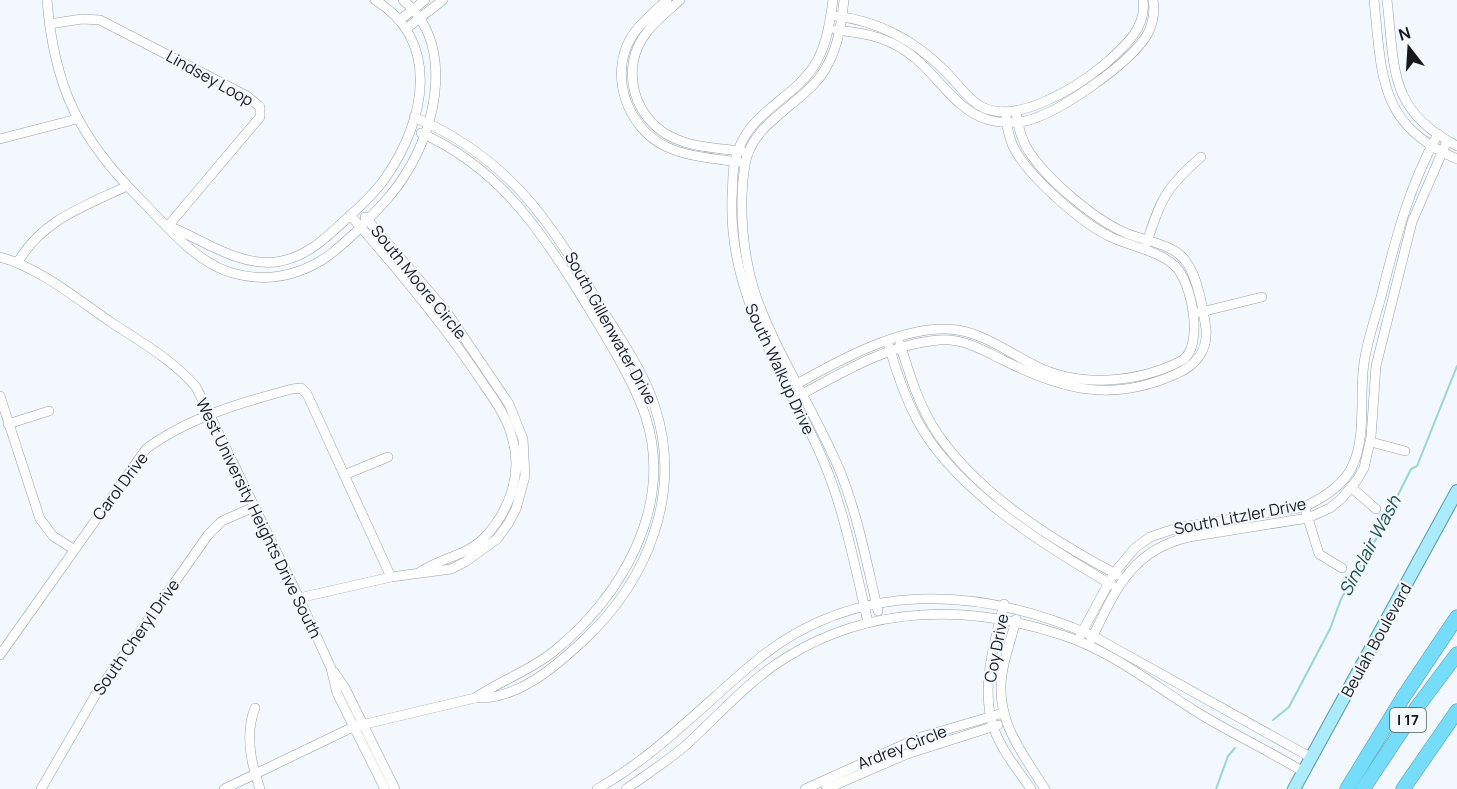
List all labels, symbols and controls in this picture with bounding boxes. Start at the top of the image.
north arrow [1379,18,1439,78]
text: N [1396,21,1413,46]
street label: Lindsey Loop [162,45,258,111]
street label: South Moore Circle [366,220,472,344]
street label: South Gillenwater Drive [560,248,662,408]
street label: South Walkup Drive [740,300,820,438]
street label: West University Heights Drive South [191,394,327,642]
street label: Carol Drive [87,448,153,524]
water label: Sinclair Wash [1333,490,1406,600]
street label: South Litzler Drive [1172,492,1308,540]
street label: South Cheryl Drive [88,575,184,699]
street label: Beulah Boulevard [1336,579,1416,701]
street label: Coy Drive [979,612,1013,684]
road number: I 17 [1390,708,1426,732]
street label: Ardrey Circle [854,720,950,774]

